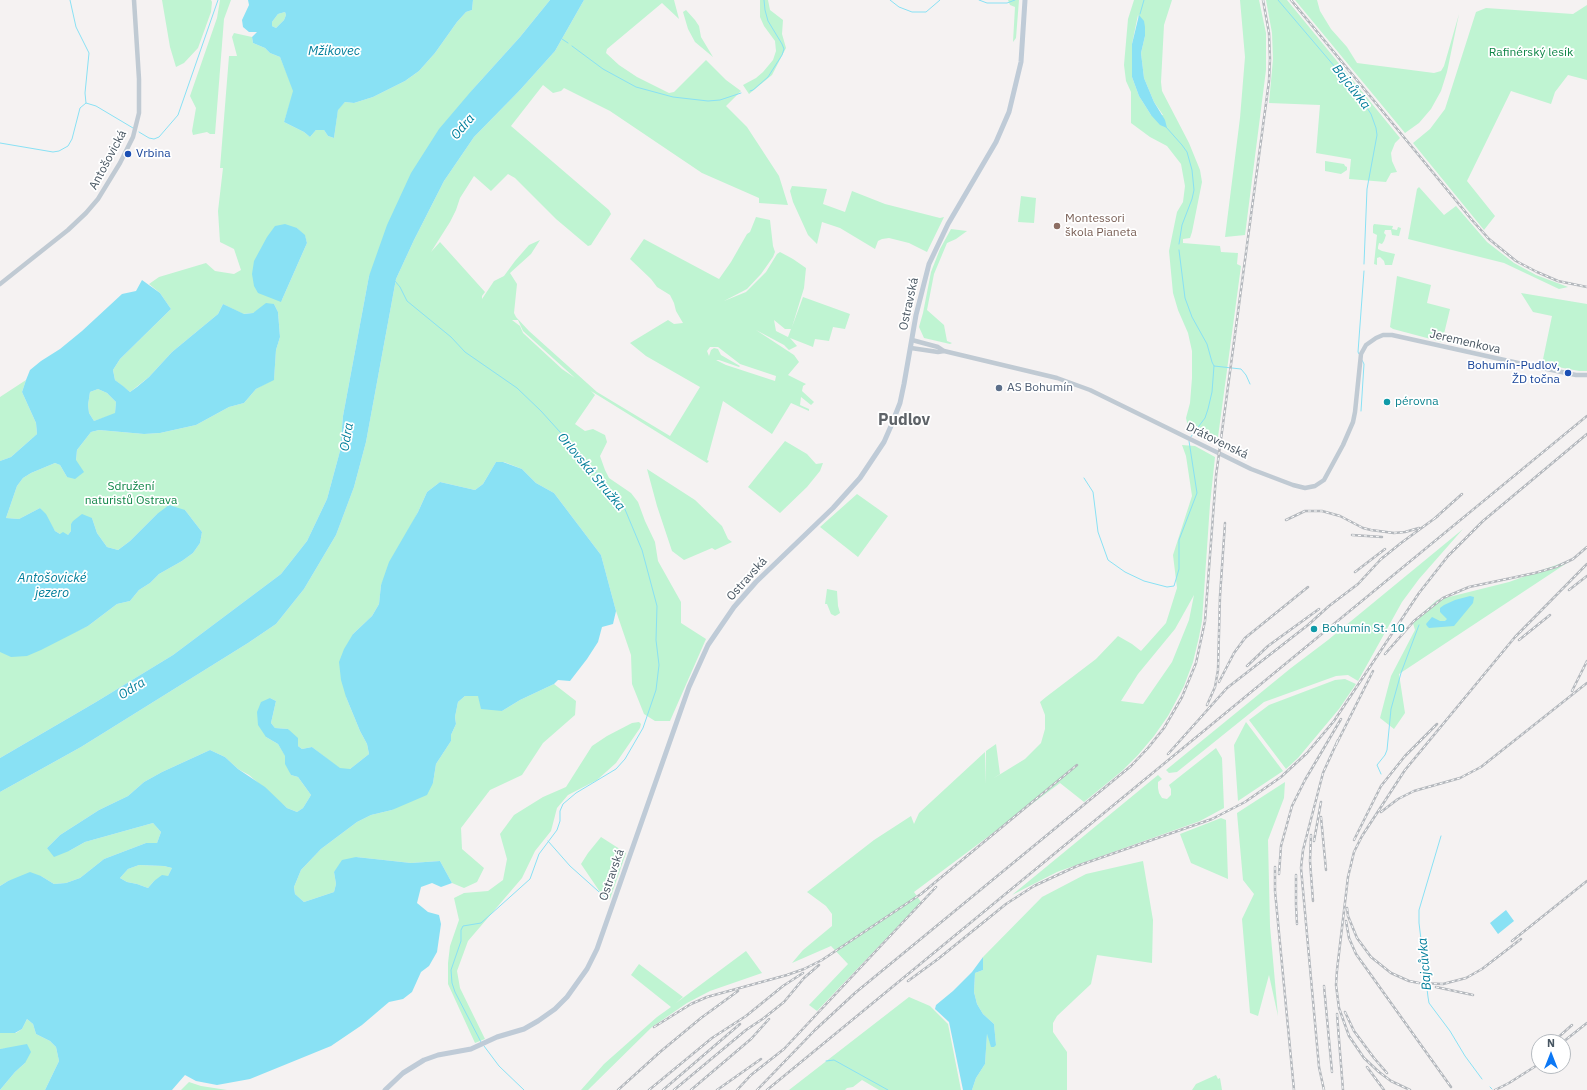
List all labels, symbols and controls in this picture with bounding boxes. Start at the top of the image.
water label: Mžíkovec [308,43,360,59]
park label: Rafinérský lesík [1489,46,1573,60]
water label: Bajcůvka [1329,61,1373,113]
water label: Odra [448,111,478,143]
street label: Antošovická [86,128,130,192]
place label: Vrbina [136,147,171,161]
marker: Vrbina [123,149,133,159]
place label: Montessori škola Pianeta [1065,212,1137,240]
marker: Montessori škola Pianeta [1052,221,1062,231]
street label: Ostravská [896,276,922,332]
street label: Jeremenkova [1428,327,1502,357]
place label: Bohumín-Pudlov, ŽD točna [1467,359,1560,387]
marker: Bohumín-Pudlov, ŽD točna [1563,368,1573,378]
place label: AS Bohumín [1007,381,1073,395]
marker: AS Bohumín [994,383,1004,393]
place label: pérovna [1395,395,1439,409]
marker: pérovna [1382,397,1392,407]
district label: Pudlov [878,410,930,430]
street label: Drátovenská [1184,420,1250,462]
water label: Odra [337,422,357,452]
water label: Orlovská Stružka [554,430,628,514]
park label: Sdružení naturistů Ostrava [85,480,177,508]
street label: Ostravská [724,554,770,604]
water label: Antošovické jezero [18,570,86,601]
place label: Bohumín St. 10 [1322,622,1405,636]
marker: Bohumín St. 10 [1309,624,1319,634]
water label: Odra [116,675,148,703]
street label: Ostravská [596,847,628,903]
water label: Bajcůvka [1415,937,1435,991]
north arrow [1531,1034,1571,1074]
text: N [1547,1036,1555,1050]

